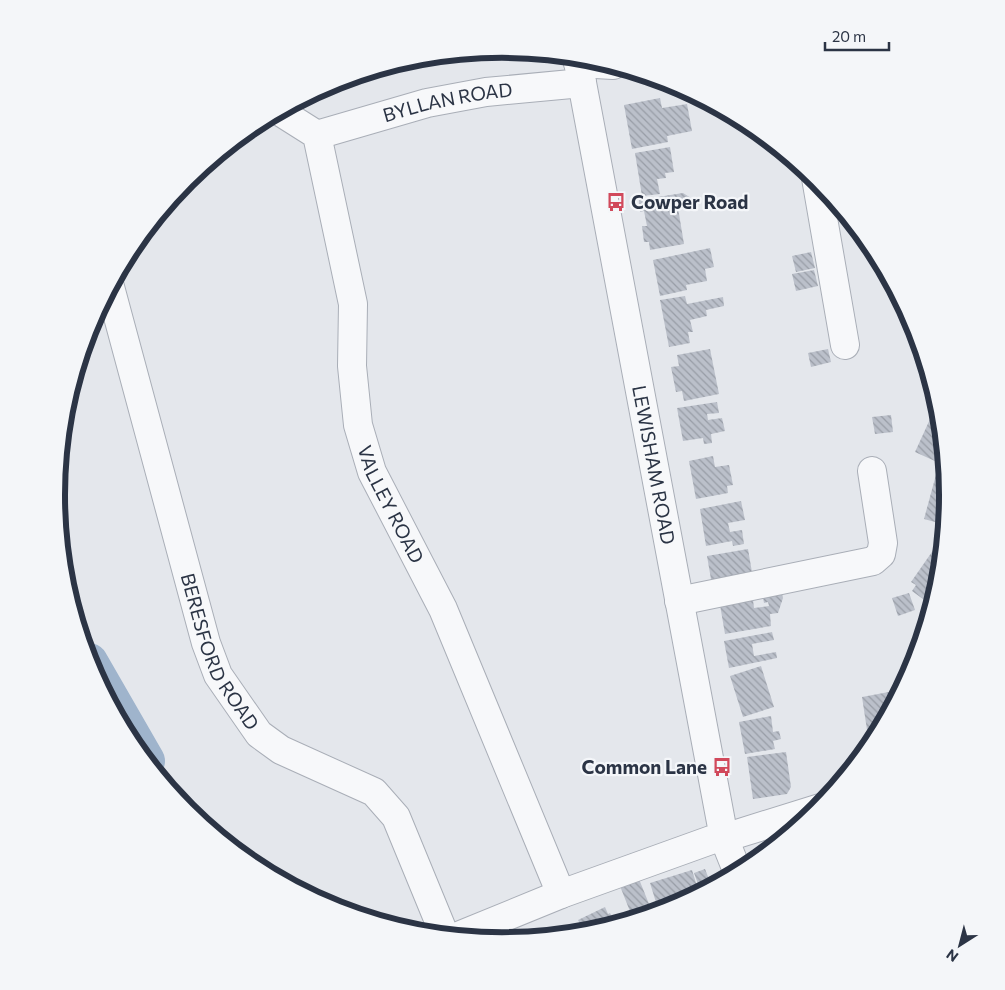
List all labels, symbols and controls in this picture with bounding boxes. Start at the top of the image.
scale bar [825,20,889,52]
text: 20 m [832,27,866,45]
street label: BYLLAN ROAD [380,78,513,126]
place label: Cowper Road [631,190,748,213]
bus stop icon: Cowper Road [605,191,627,213]
street label: LEWISHAM ROAD [628,383,681,546]
street label: VALLEY ROAD [354,442,429,567]
street label: BERESFORD ROAD [177,571,264,734]
place label: Common Lane [581,755,707,778]
bus stop icon: Common Lane [711,756,733,778]
north arrow [935,920,985,970]
text: N [943,946,961,966]

